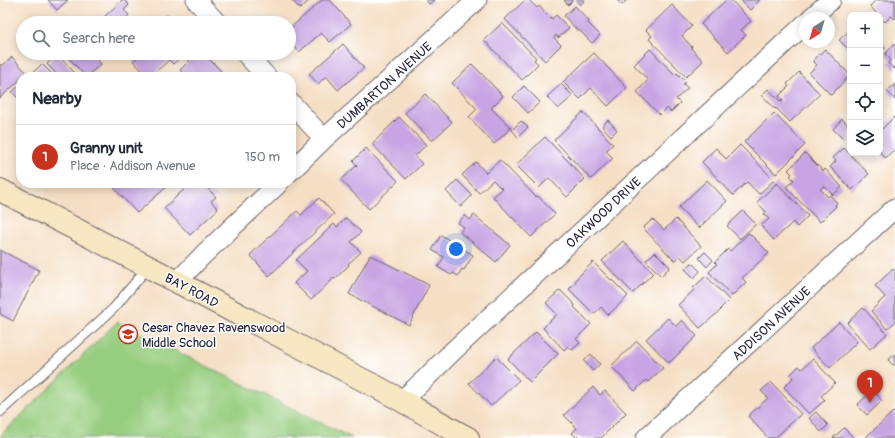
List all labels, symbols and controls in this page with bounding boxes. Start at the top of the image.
north arrow [799,12,835,48]
map controls [847,12,883,156]
button: + [847,12,883,48]
search box [16,16,296,60]
icon: search [30,27,52,49]
text: Search here [62,29,135,48]
street label: DUMBARTON AVENUE [334,39,436,133]
button: − [847,48,883,84]
button: locate [847,84,883,120]
text: Nearby [32,88,81,109]
button: layers [847,120,883,156]
text: Granny unit [70,139,143,158]
text: 1 [42,149,48,165]
text: 150 m [245,149,280,165]
text: Place · Addison Avenue [70,158,195,174]
street label: OAKWOOD DRIVE [563,174,645,252]
your location [446,239,466,259]
street label: BAY ROAD [162,270,221,312]
street label: ADDISON AVENUE [729,283,814,364]
place label: Cesar Chavez Ravenswood Middle School [142,320,285,351]
school or university icon: Cesar Chavez Ravenswood Middle School [117,323,139,345]
pin: 1 [857,370,883,403]

